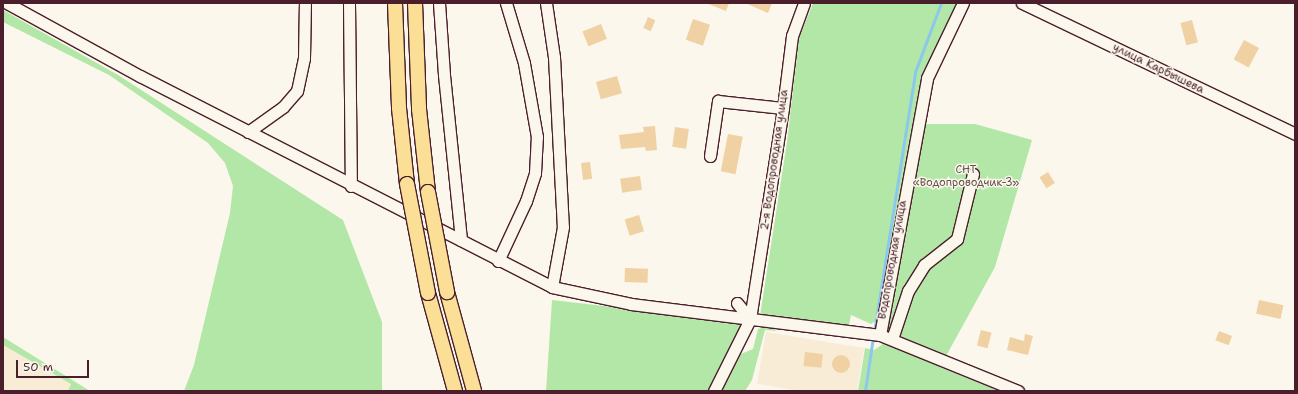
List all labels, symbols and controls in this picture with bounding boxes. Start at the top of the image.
street label: улица Карбышева [1110,41,1206,97]
street label: 2-я Водопроводная улица [759,89,791,231]
park label: СНТ «Водопроводчик-3» [913,164,1019,190]
street label: Водопроводная улица [876,200,910,320]
scale bar [18,352,91,378]
text: 50 m [23,359,53,375]

